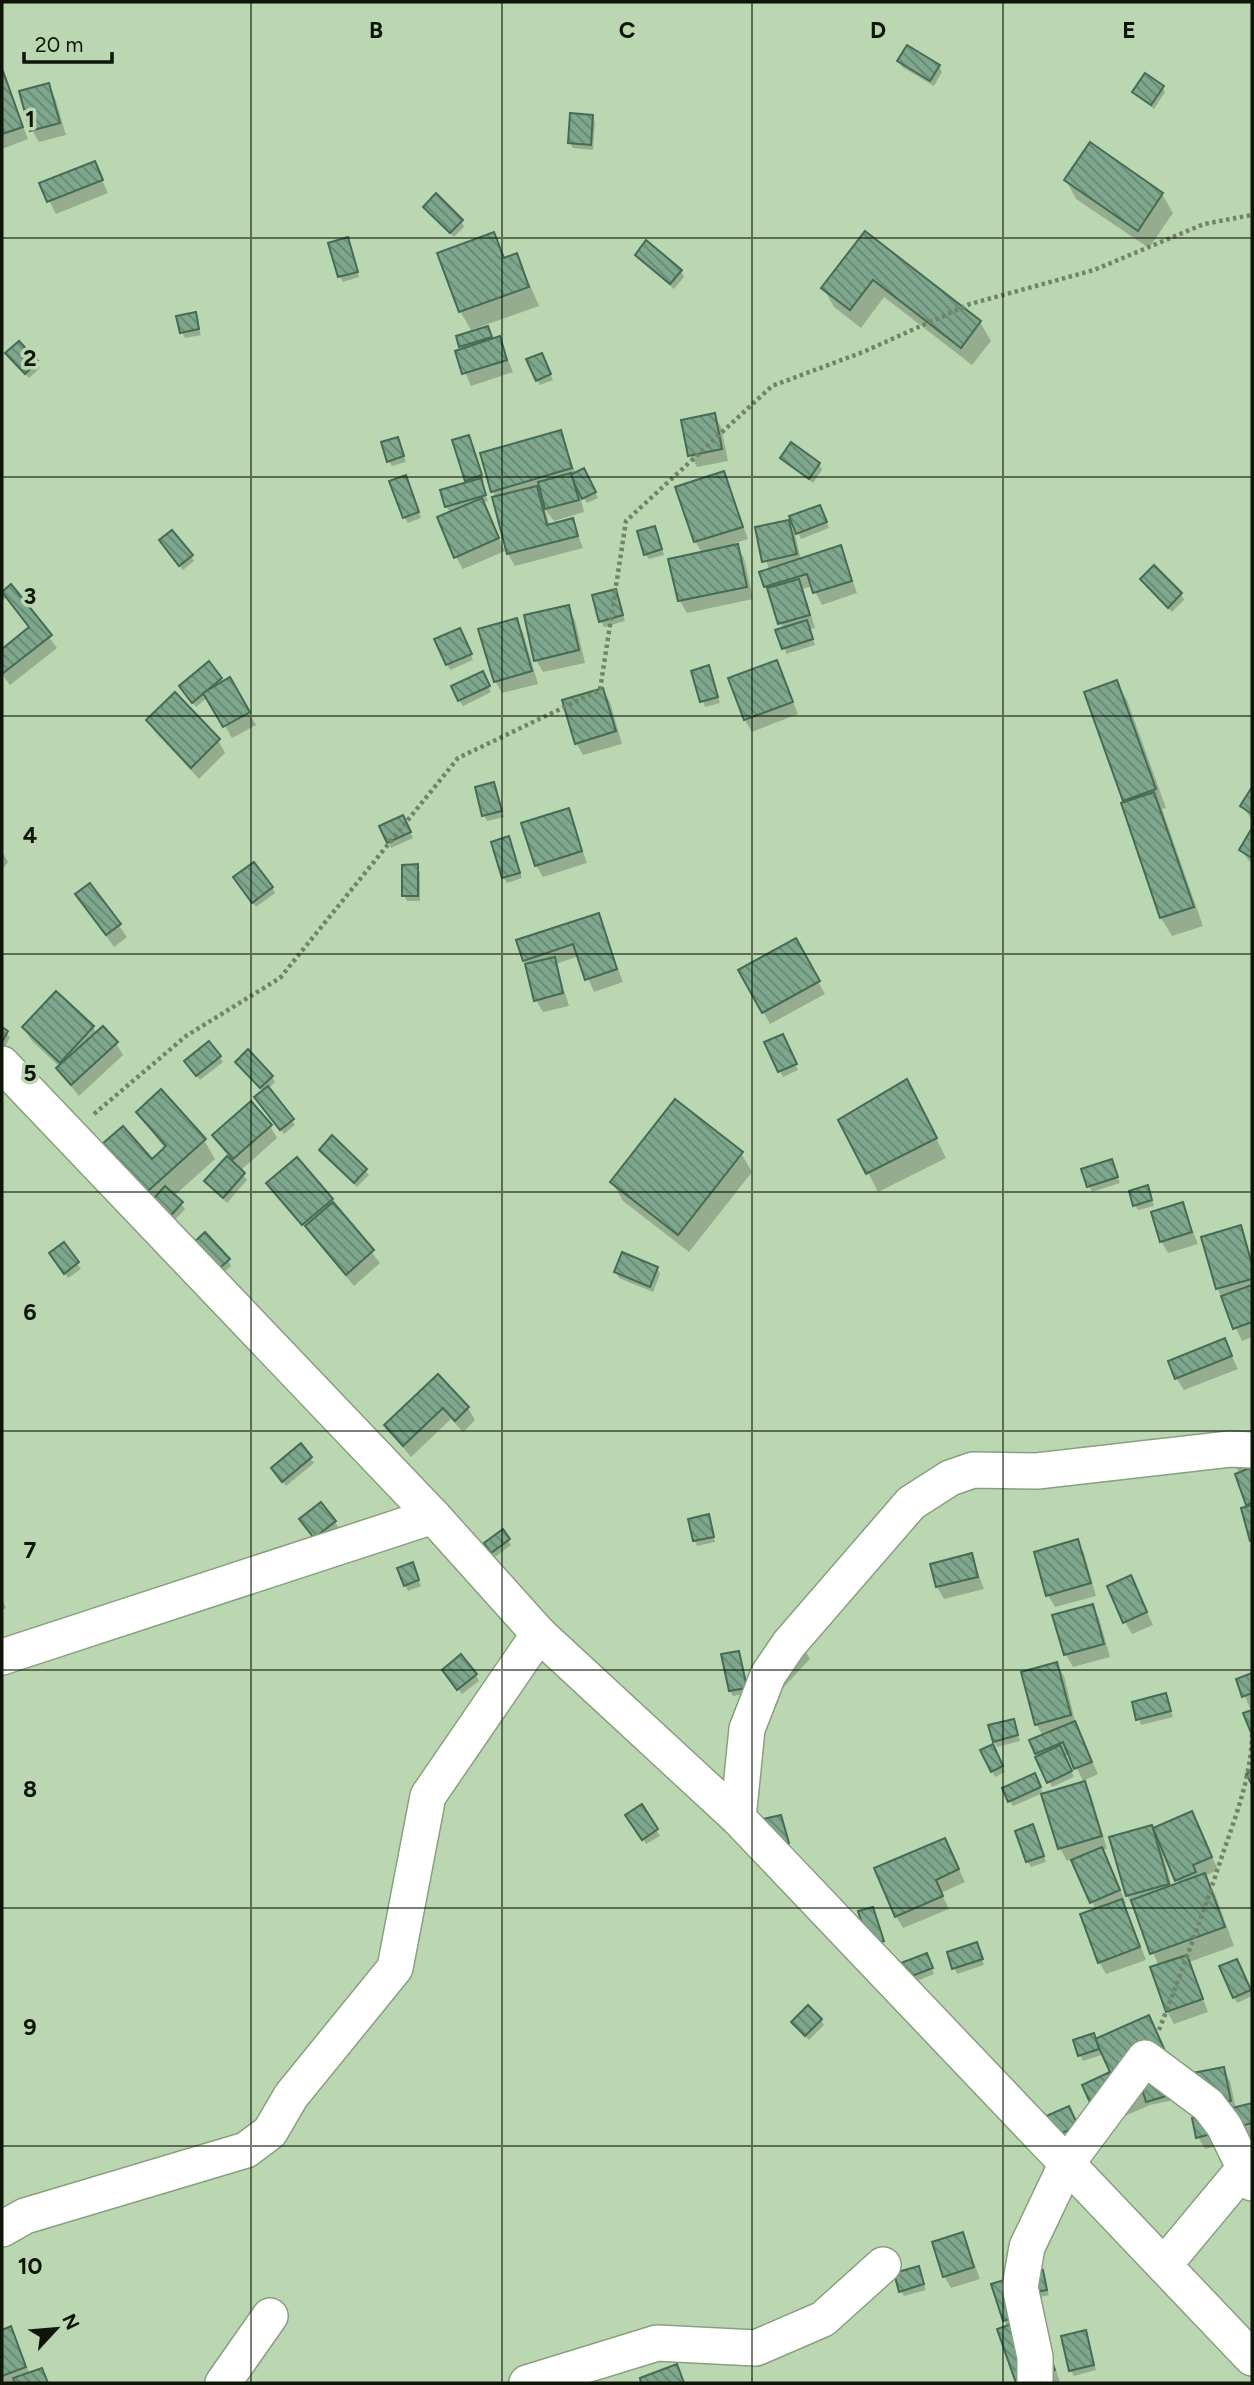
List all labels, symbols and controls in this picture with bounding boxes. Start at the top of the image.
text: B [369,16,383,44]
text: C [619,16,636,44]
text: D [870,16,886,44]
text: E [1122,16,1136,44]
scale bar [24,21,112,65]
text: 20 m [35,32,83,57]
text: 1 [25,105,35,133]
text: 2 [23,344,37,372]
text: 3 [24,582,36,610]
text: 4 [23,821,37,849]
text: 5 [23,1059,37,1087]
text: 6 [23,1298,37,1326]
text: 7 [24,1536,37,1564]
text: 8 [23,1775,37,1803]
text: 9 [23,2013,37,2041]
text: 10 [18,2252,42,2280]
north arrow [21,2294,91,2364]
text: N [57,2310,84,2333]

